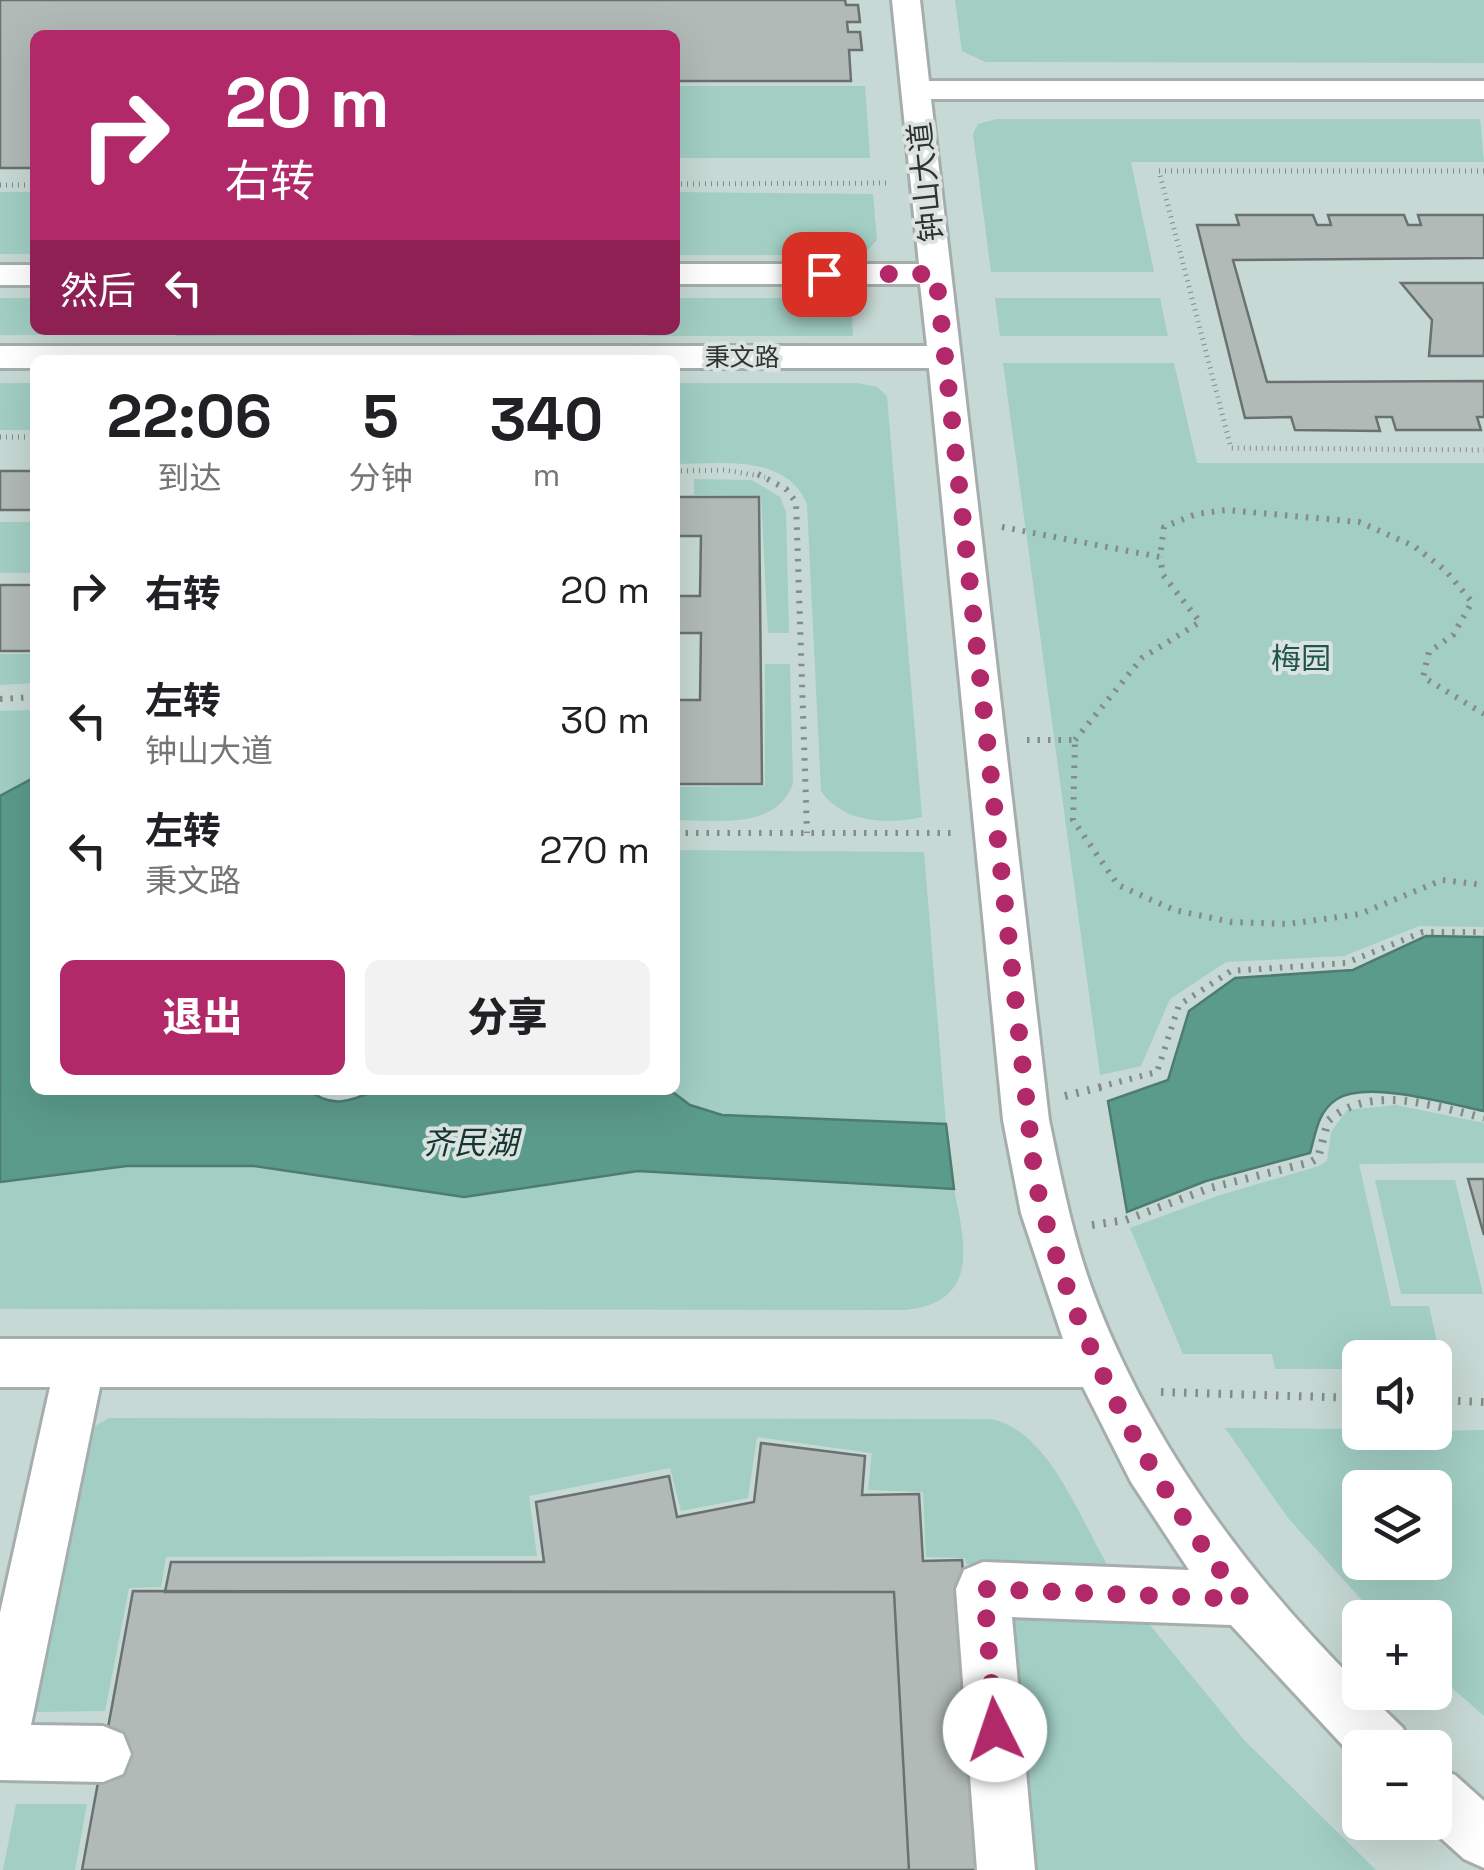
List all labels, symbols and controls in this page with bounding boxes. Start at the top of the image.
text: 20 m [225,58,390,147]
icon: right [60,70,190,200]
street label: 钟山大道 [900,120,951,244]
text: 右转 [225,153,315,210]
pin [782,232,867,317]
icon: arrive [797,247,852,302]
icon: left [156,260,211,315]
text: 然后 [60,267,136,315]
street label: 秉文路 [704,341,780,373]
text: 22:06 [107,378,272,455]
text: 5 [363,378,399,455]
text: 340 [490,381,603,458]
text: m [533,455,560,495]
text: 到达 [157,458,221,498]
text: 分钟 [349,458,413,498]
icon: right [60,563,115,618]
text: 20 m [560,566,650,614]
text: 右转 [145,570,221,618]
park label: 梅园 [1271,639,1331,678]
text: 左转 [145,677,221,725]
icon: left [60,693,115,748]
text: 30 m [560,696,650,744]
text: 钟山大道 [145,731,273,771]
text: 左转 [145,807,221,855]
icon: left [60,823,115,878]
text: 270 m [539,826,650,874]
text: 秉文路 [145,861,241,901]
button: 退出 [60,960,345,1075]
button: 分享 [365,960,650,1075]
water label: 齐民湖 [422,1123,523,1163]
map controls [1342,1340,1452,1840]
button: sound [1342,1340,1452,1450]
button: layers [1342,1470,1452,1580]
button: + [1342,1600,1452,1710]
position arrow [943,1678,1047,1782]
button: − [1342,1730,1452,1840]

